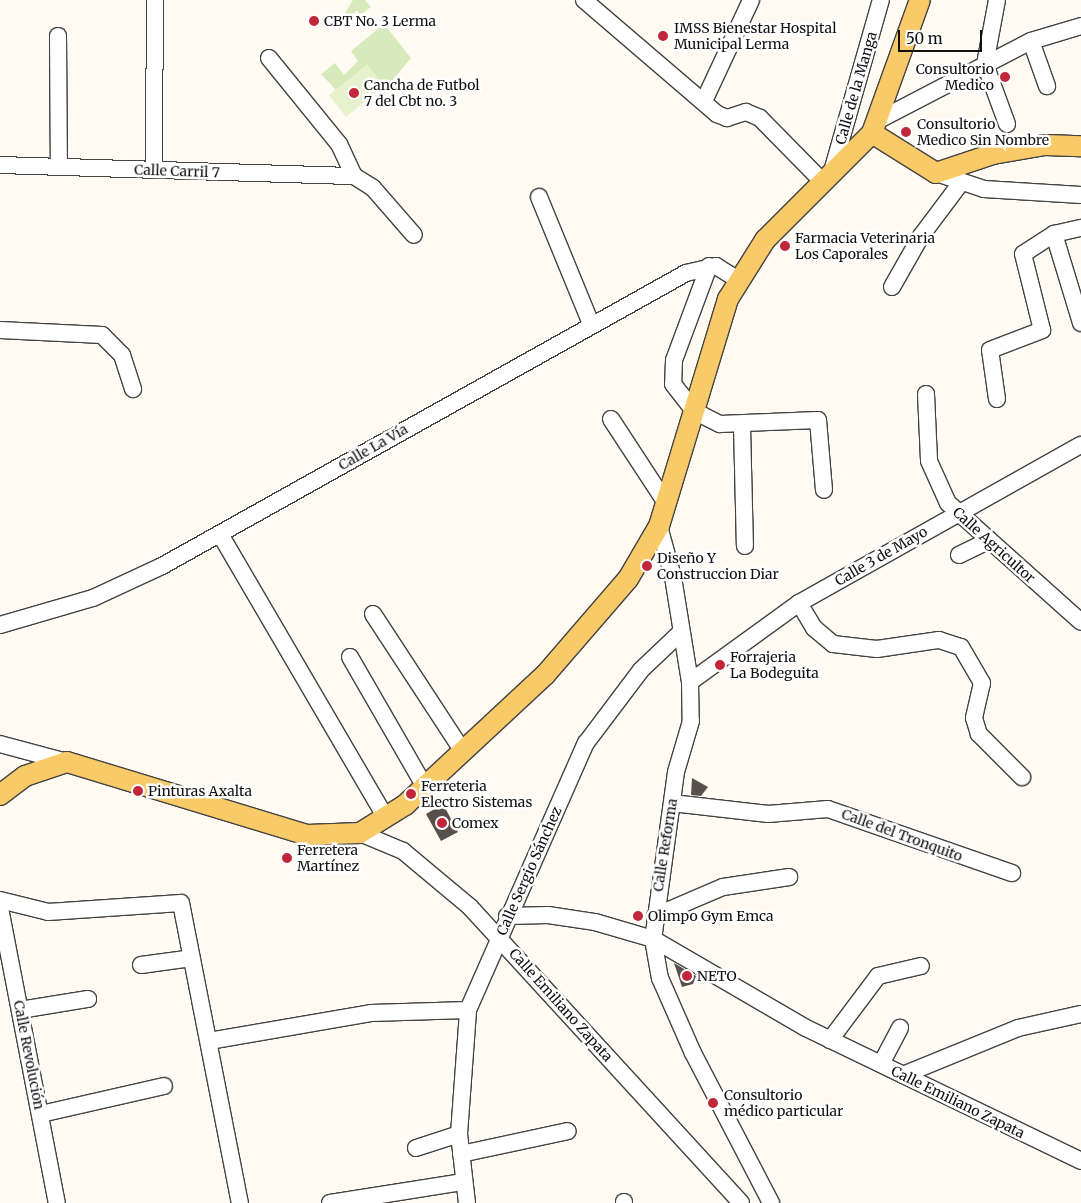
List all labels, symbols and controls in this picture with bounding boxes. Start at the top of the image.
place label: CBT No. 3 Lerma [324,13,436,29]
marker: CBT No. 3 Lerma [308,15,320,27]
place label: IMSS Bienestar Hospital Municipal Lerma [674,20,836,52]
scale bar [901,20,985,52]
marker: IMSS Bienestar Hospital Municipal Lerma [656,29,670,43]
street label: Calle de la Manga [832,29,880,147]
text: 50 m [906,29,943,48]
place label: Consultorio Medico [916,61,994,94]
marker: Consultorio Medico [998,70,1012,84]
place label: Cancha de Futbol 7 del Cbt no. 3 [364,77,480,110]
marker: Cancha de Futbol 7 del Cbt no. 3 [348,87,360,99]
place label: Consultorio Medico Sin Nombre [917,116,1049,148]
marker: Consultorio Medico Sin Nombre [899,125,913,139]
street label: Calle Carril 7 [134,161,220,181]
place label: Farmacia Veterinaria Los Caporales [795,230,935,262]
marker: Farmacia Veterinaria Los Caporales [779,240,791,252]
street label: Calle La Vía [335,420,411,474]
street label: Calle Agricultor [949,504,1039,586]
street label: Calle 3 de Mayo [832,523,930,589]
place label: Diseño Y Construccion Diar [657,550,779,582]
marker: Diseño Y Construccion Diar [641,560,653,572]
place label: Forrajeria La Bodeguita [730,649,819,682]
marker: Forrajeria La Bodeguita [714,659,726,671]
place label: Ferreteria Electro Sistemas [421,778,532,810]
place label: Pinturas Axalta [148,783,252,799]
marker: Pinturas Axalta [132,785,144,797]
marker: Ferreteria Electro Sistemas [405,788,417,800]
street label: Calle Reforma [649,797,681,893]
street label: Calle Sergio Sánchez [493,804,565,938]
street label: Calle del Tronquito [839,805,965,865]
place label: Comex [452,815,499,831]
marker: Comex [436,817,448,829]
place label: Ferretera Martínez [297,842,359,874]
marker: Ferretera Martínez [281,852,293,864]
place label: Olimpo Gym Emca [648,908,774,924]
marker: Olimpo Gym Emca [632,910,644,922]
street label: Calle Emiliano Zapata [506,945,616,1065]
place label: NETO [697,968,737,984]
marker: NETO [681,970,693,982]
street label: Calle Revolución [10,999,48,1111]
street label: Calle Emiliano Zapata [889,1062,1027,1142]
place label: Consultorio médico particular [724,1087,843,1120]
marker: Consultorio médico particular [706,1096,720,1110]

